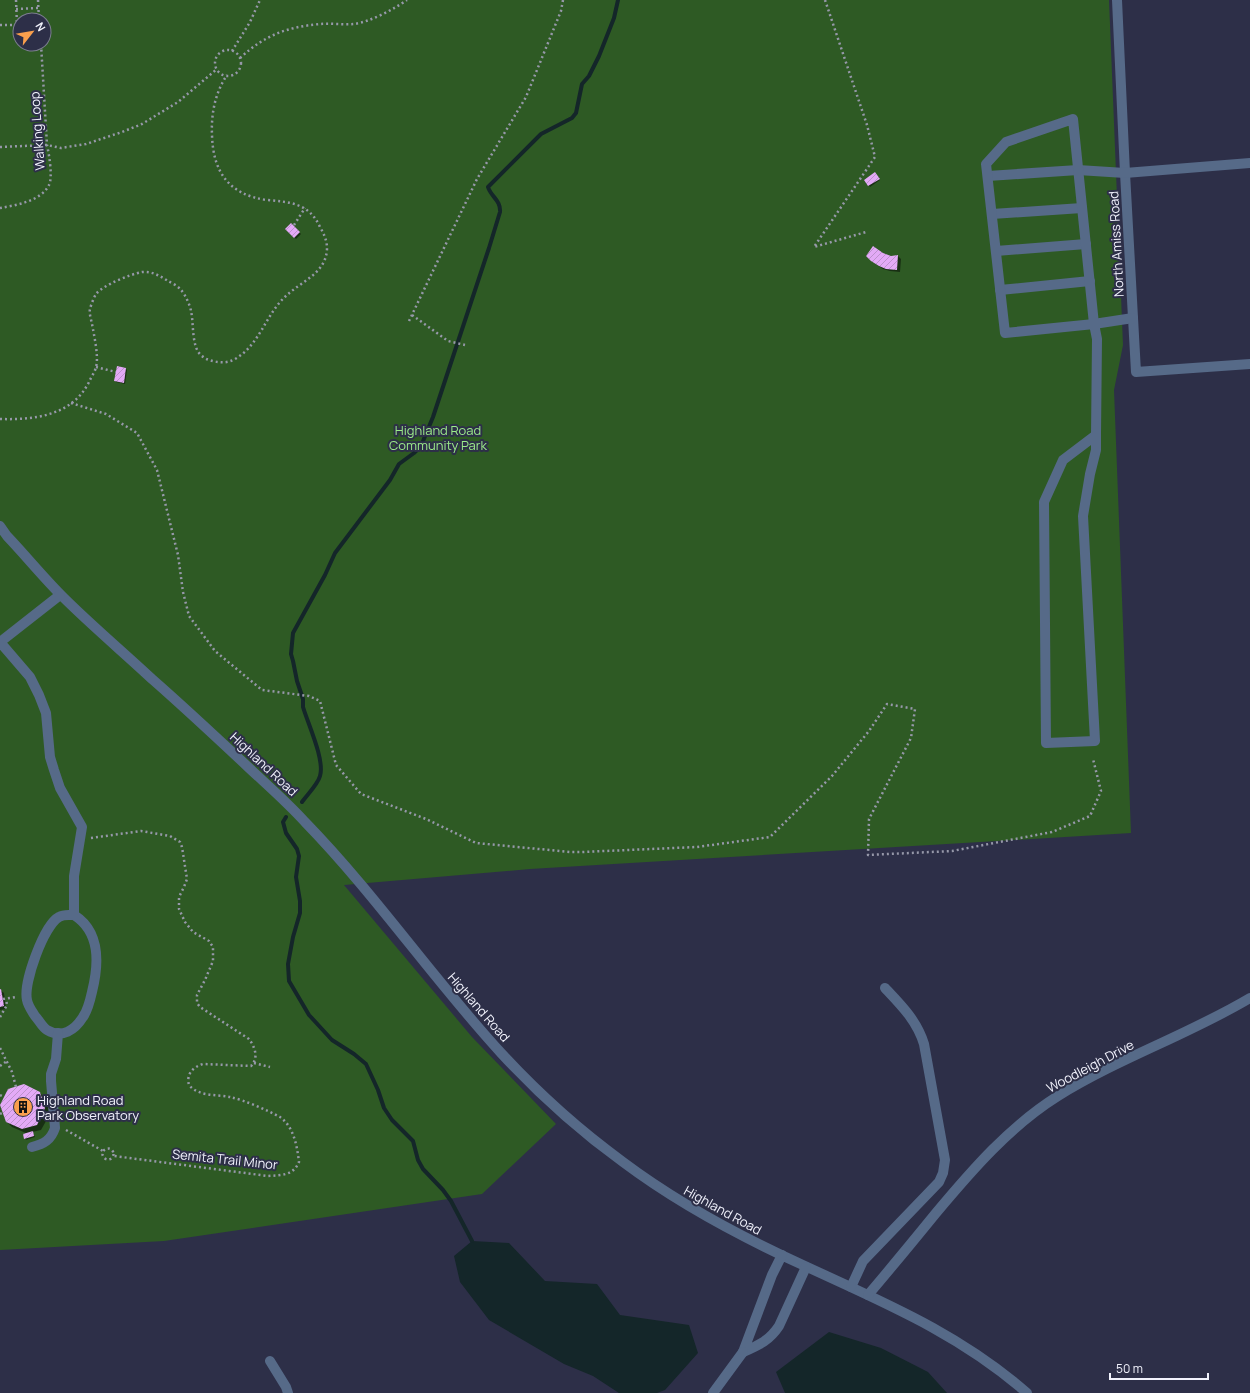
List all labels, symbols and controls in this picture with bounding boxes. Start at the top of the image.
north arrow [12,12,52,52]
text: N [33,19,50,34]
street label: Walking Loop [25,91,49,171]
street label: North Amiss Road [1104,191,1128,297]
park label: Highland Road Community Park [389,421,487,454]
street label: Highland Road [226,728,302,800]
street label: Highland Road [444,968,514,1046]
street label: Woodleigh Drive [1043,1035,1137,1097]
place label: Highland Road Park Observatory [37,1091,139,1124]
building icon: Highland Road Park Observatory [12,1096,34,1118]
street label: Semita Trail Minor [171,1145,279,1174]
street label: Highland Road [681,1181,765,1239]
scale bar [1110,1355,1208,1381]
text: 50 m [1116,1360,1143,1377]

